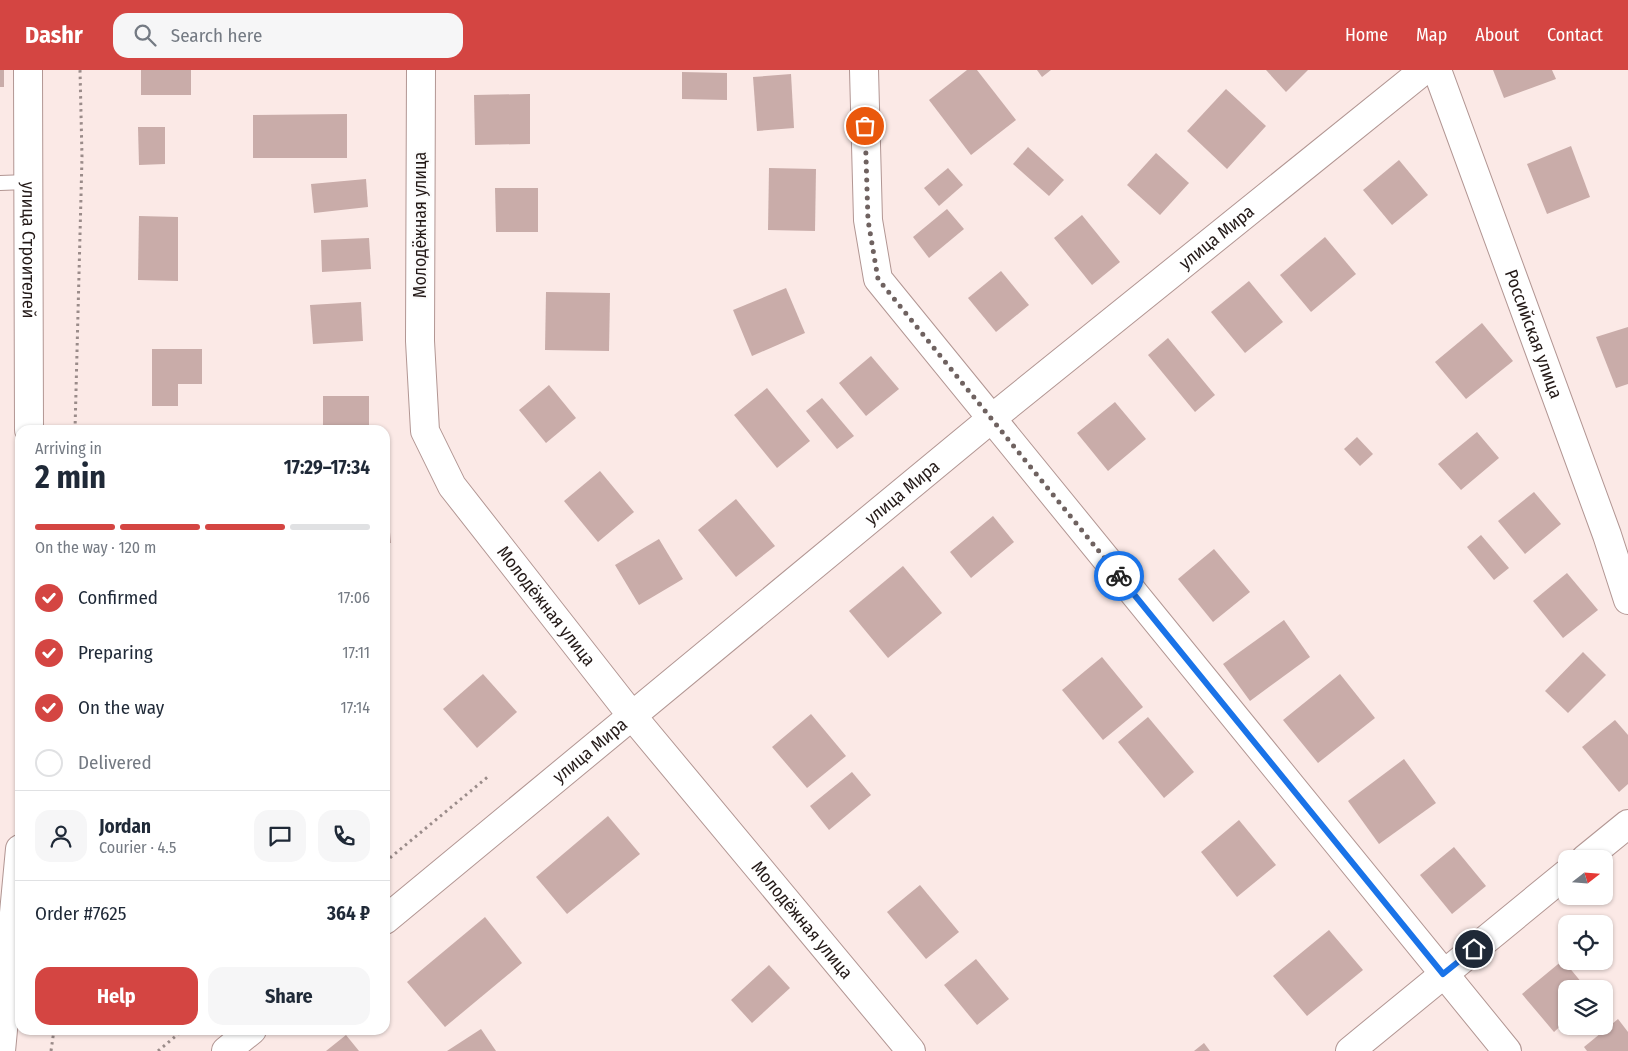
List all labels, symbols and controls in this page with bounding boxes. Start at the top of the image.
search box [113,13,463,58]
text: Dashr [25,21,83,49]
icon: search [131,21,159,49]
text: Search here [171,24,262,47]
text: Home [1345,24,1388,46]
text: Map [1416,24,1447,46]
text: About [1475,24,1519,46]
text: Contact [1547,24,1603,46]
pin [844,105,886,147]
icon: bag [851,112,879,140]
street label: Молодёжная улица [409,152,431,298]
street label: улица Строителей [17,181,40,319]
street label: улица Мира [1175,200,1259,274]
street label: Российская улица [1500,266,1567,402]
text: Arriving in [35,439,102,458]
street label: улица Мира [860,455,944,530]
text: 17:29–17:34 [284,456,370,479]
text: 2 min [35,458,106,496]
text: On the way · 120 m [35,538,156,557]
street label: Молодёжная улица [492,542,600,671]
courier [1094,551,1144,601]
icon: bike [1105,562,1133,590]
icon: check [35,584,63,612]
text: Confirmed [78,586,158,609]
text: 17:06 [338,588,370,607]
icon: check [35,639,63,667]
text: Preparing [78,641,153,664]
text: 17:11 [342,643,370,662]
icon: check [35,694,63,722]
text: On the way [78,696,164,719]
text: 17:14 [341,698,370,717]
street label: улица Мира [548,713,632,788]
text: Delivered [78,751,152,774]
button: person [35,810,87,862]
button: chat [254,810,306,862]
button: phone [318,810,370,862]
text: Jordan [99,815,151,838]
text: Courier · 4.5 [99,838,176,857]
north arrow [1558,850,1612,905]
map controls [1558,850,1613,1035]
street label: Молодёжная улица [747,857,857,984]
text: Order #7625 [35,902,126,925]
text: 364 ₽ [327,902,370,925]
button: locate [1558,915,1613,970]
pin [1453,928,1495,970]
icon: home [1460,935,1488,963]
button: Help [35,967,198,1025]
button: Share [208,967,370,1025]
button: layers [1558,980,1613,1035]

